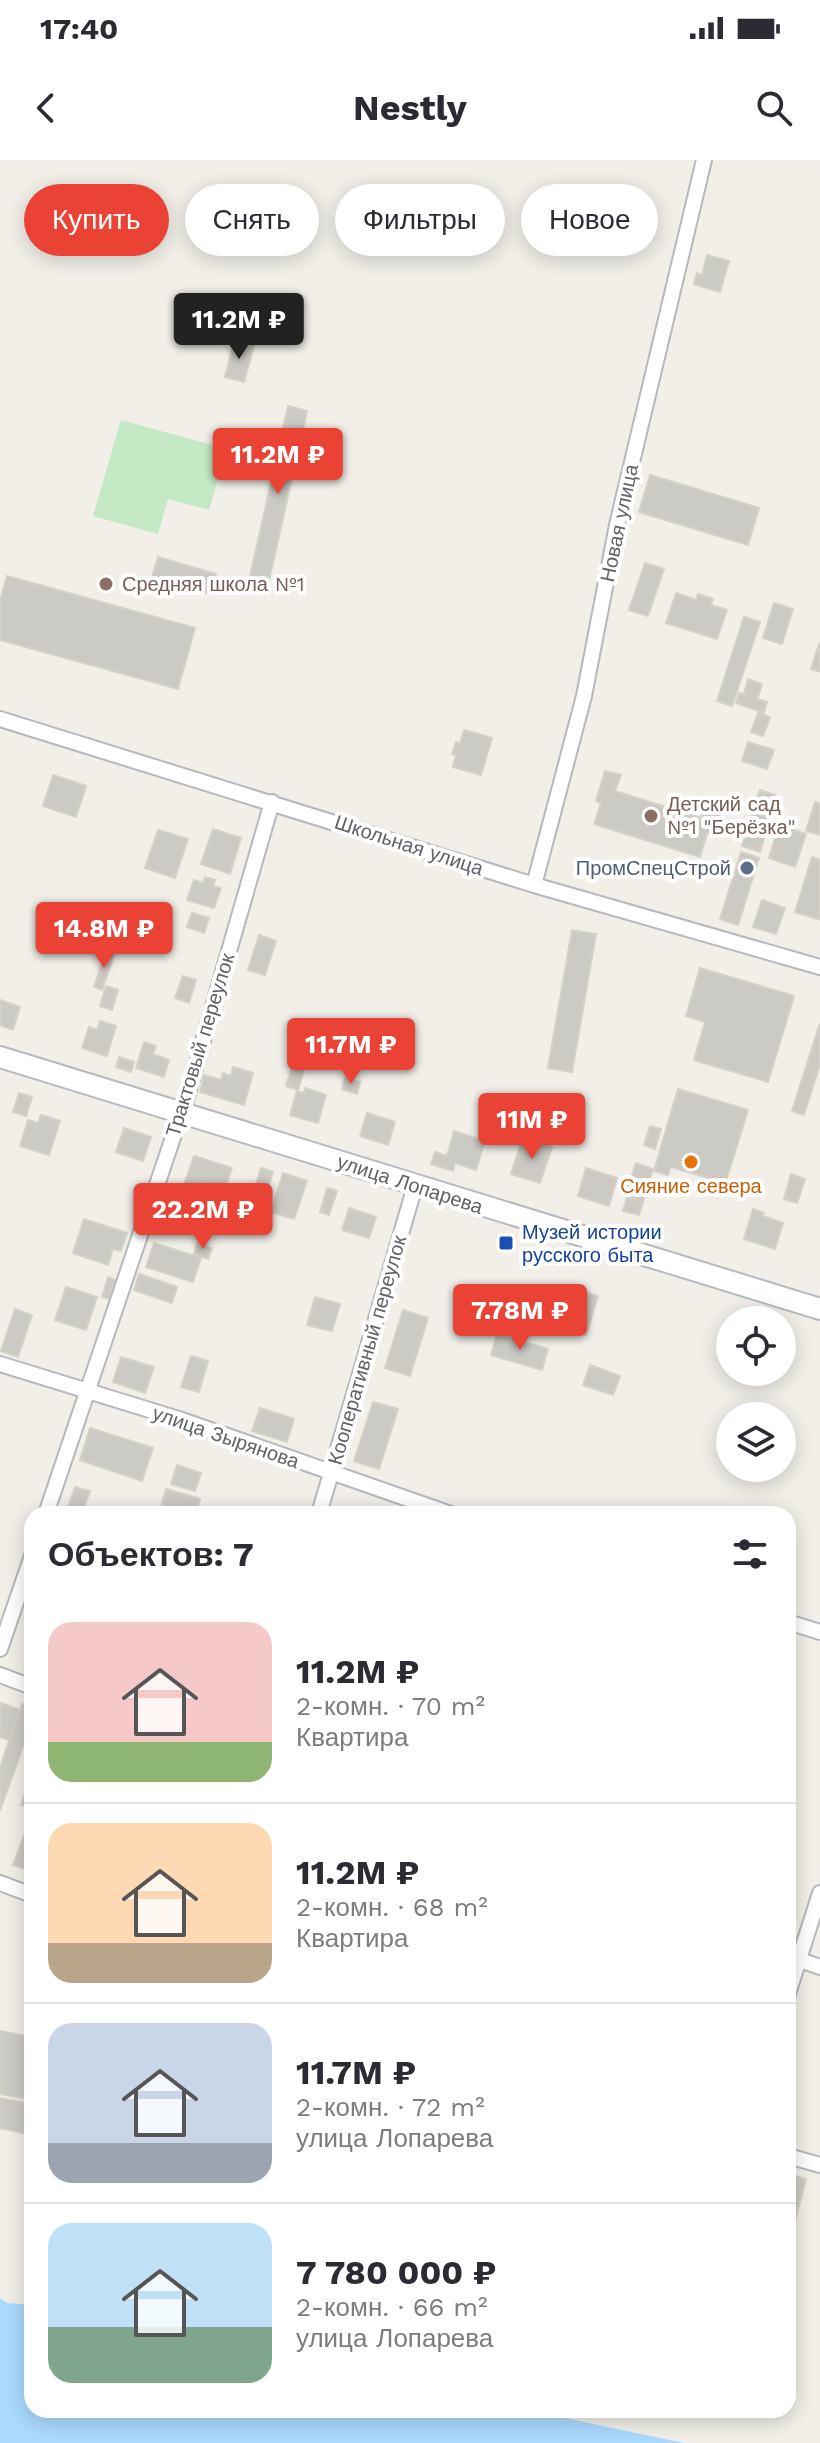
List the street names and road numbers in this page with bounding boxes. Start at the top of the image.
street label: Новая улица [595,461,643,584]
street label: Школьная улица [332,810,487,881]
street label: Трактовый переулок [161,950,239,1140]
street label: улица Лопарева [334,1149,487,1219]
street label: Кооперативный переулок [323,1232,411,1467]
street label: улица Зырянова [149,1401,303,1474]

